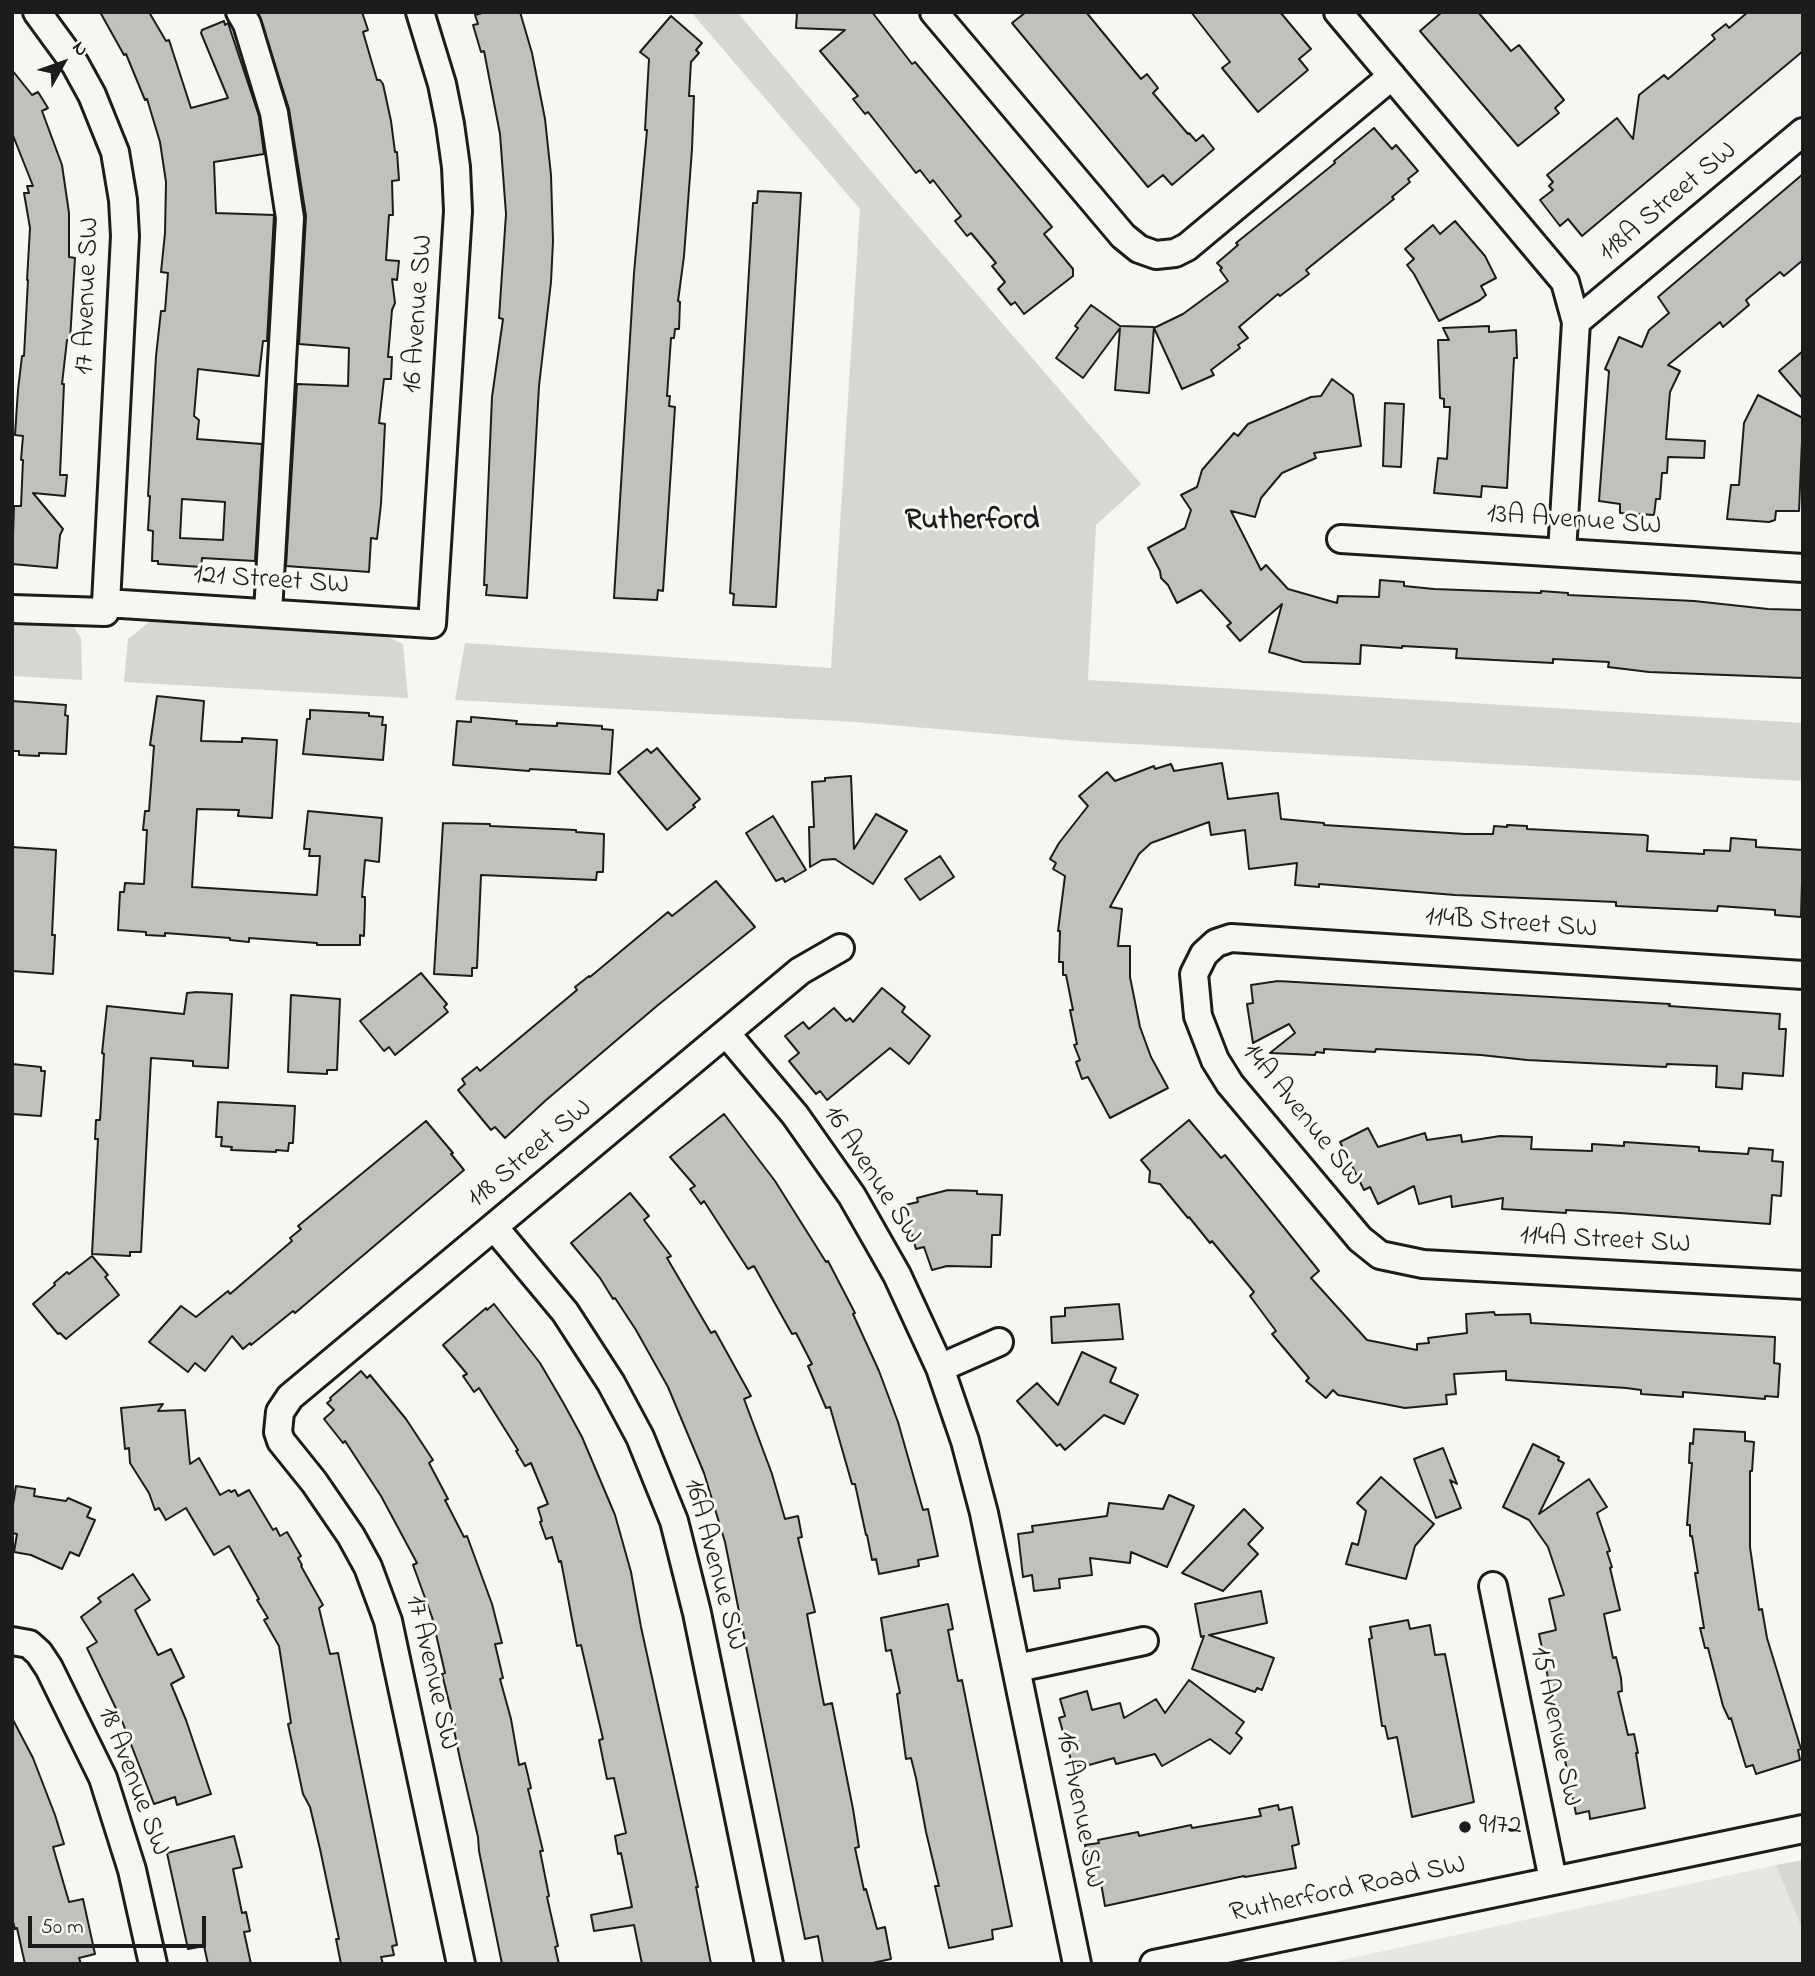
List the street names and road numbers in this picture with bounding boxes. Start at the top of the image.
street label: 118A Street SW [1593,136,1745,270]
street label: 17 Avenue SW [69,217,109,375]
street label: 16 Avenue SW [398,234,442,394]
street label: 13A Avenue SW [1485,499,1663,545]
street label: 121 Street SW [192,560,350,604]
street label: 114B Street SW [1424,902,1598,948]
street label: 14A Avenue SW [1233,1037,1369,1195]
street label: 118 Street SW [462,1093,600,1217]
street label: 16 Avenue SW [814,1100,928,1252]
street label: 114A Street SW [1519,1221,1691,1263]
street label: 16A Avenue SW [674,1476,752,1654]
street label: 17 Avenue SW [396,1592,464,1754]
street label: 15 Avenue SW [1521,1644,1587,1810]
street label: 18 Avenue SW [88,1703,176,1861]
street label: 16 Avenue SW [1046,1729,1110,1891]
street label: Rutherford Road SW [1227,1850,1469,1932]

